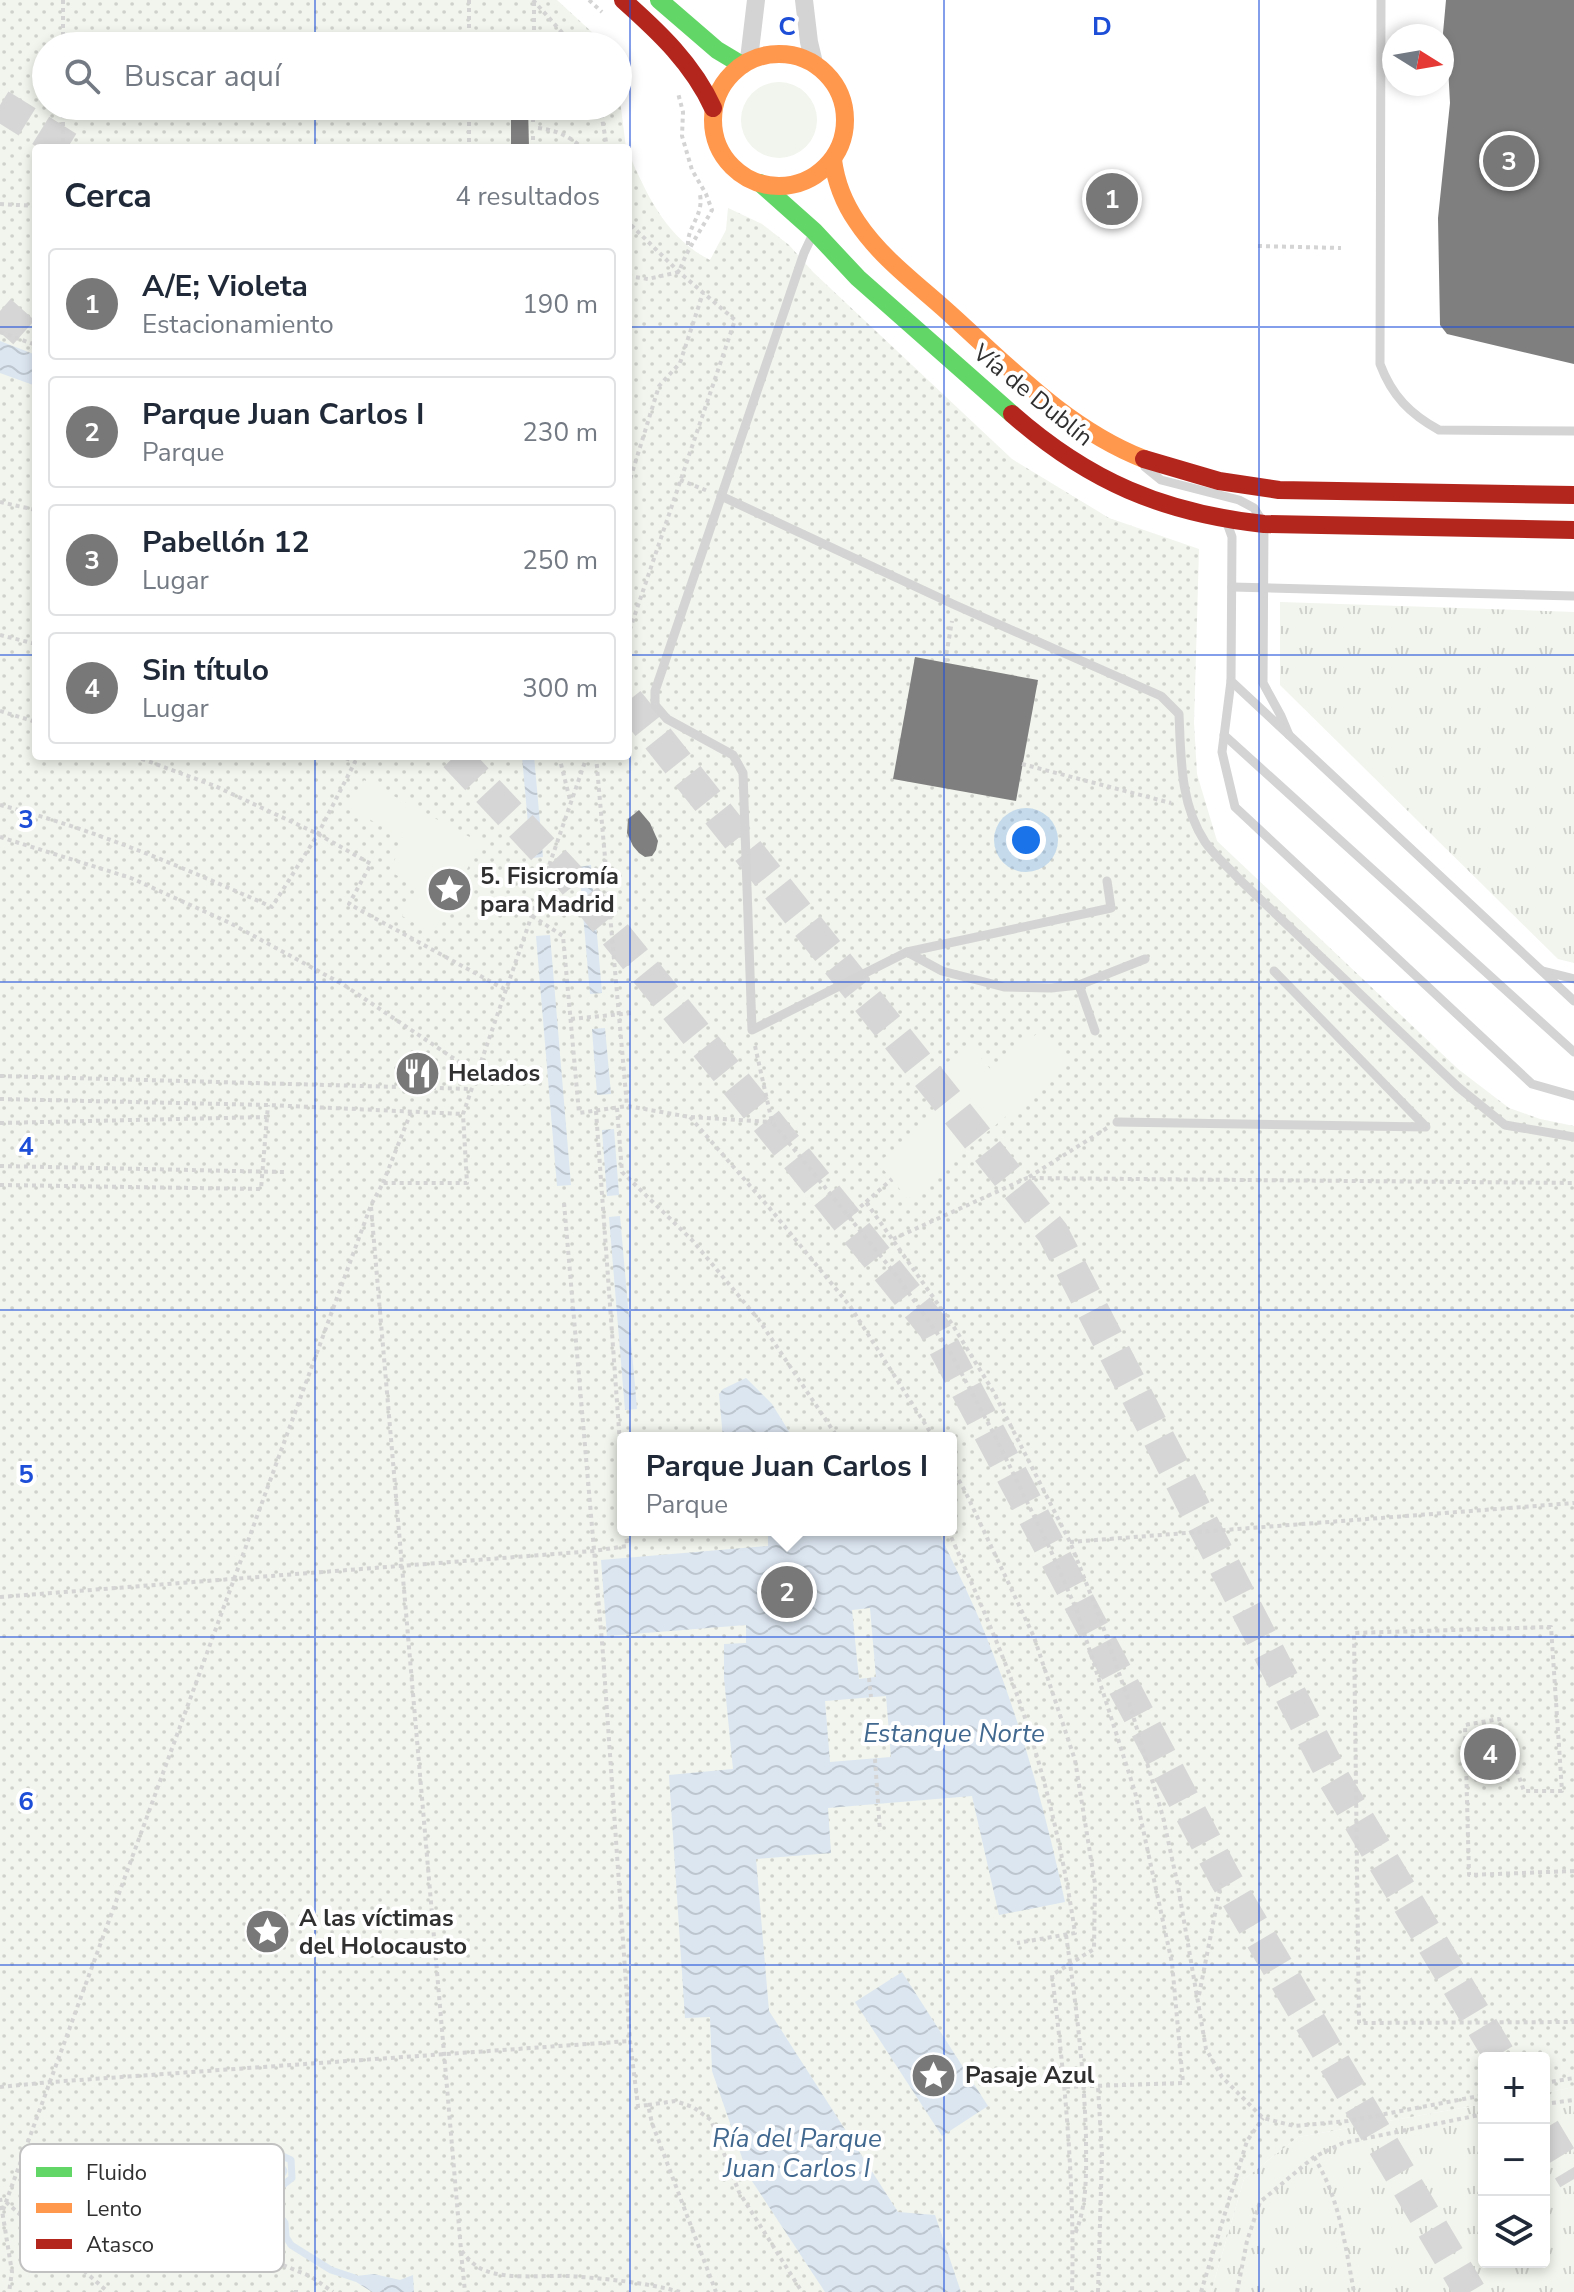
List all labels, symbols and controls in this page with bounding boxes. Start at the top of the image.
text: C [778,9,796,44]
text: D [1092,9,1112,44]
north arrow [1382,24,1454,96]
search box [32,32,632,120]
icon: search [60,54,104,98]
text: Buscar aquí [124,56,281,97]
pin: 3 [1483,131,1535,191]
pin: 1 [1086,169,1138,229]
text: Cerca [64,173,152,219]
text: 4 resultados [455,179,600,214]
text: A/E; Violeta [142,266,308,307]
text: 1 [84,287,100,322]
text: 190 m [522,287,598,322]
text: Estacionamiento [142,307,334,342]
street label: Vía de Dublín [966,336,1100,453]
text: Parque Juan Carlos I [142,394,424,435]
text: 2 [84,415,100,450]
text: 230 m [522,415,598,450]
text: Parque [142,435,224,470]
text: Pabellón 12 [142,522,309,563]
text: 3 [84,543,100,578]
text: 250 m [522,543,598,578]
text: Lugar [142,563,209,598]
text: Sin título [142,650,269,691]
text: 4 [84,671,100,706]
text: 300 m [522,671,598,706]
text: Lugar [142,691,209,726]
text: 3 [18,802,34,837]
your location [1006,820,1046,860]
place label: 5. Fisicromía para Madrid [480,860,619,920]
place icon: 5. Fisicromía para Madrid [425,866,473,914]
restaurant icon: Helados [393,1049,441,1097]
place label: Helados [448,1057,540,1089]
text: 4 [18,1129,34,1164]
popup [617,1432,957,1536]
text: Parque Juan Carlos I [646,1446,928,1487]
text: 5 [18,1457,34,1492]
text: Parque [646,1487,728,1522]
pin: 2 [761,1562,813,1622]
water label: Estanque Norte [863,1716,1045,1751]
pin: 4 [1464,1724,1516,1784]
text: 6 [18,1784,34,1819]
place label: A las víctimas del Holocausto [299,1902,467,1962]
place icon: A las víctimas del Holocausto [244,1908,292,1956]
place icon: Pasaje Azul [910,2051,958,2099]
map controls [1478,2052,1550,2268]
button: + [1478,2052,1550,2124]
place label: Pasaje Azul [965,2059,1095,2091]
water label: Ría del Parque Juan Carlos I [712,2121,882,2186]
button: − [1478,2124,1550,2196]
legend [20,2144,284,2272]
text: Fluido [86,2158,147,2188]
text: Lento [86,2194,142,2224]
button: layers [1478,2196,1550,2268]
text: Atasco [86,2230,154,2260]

